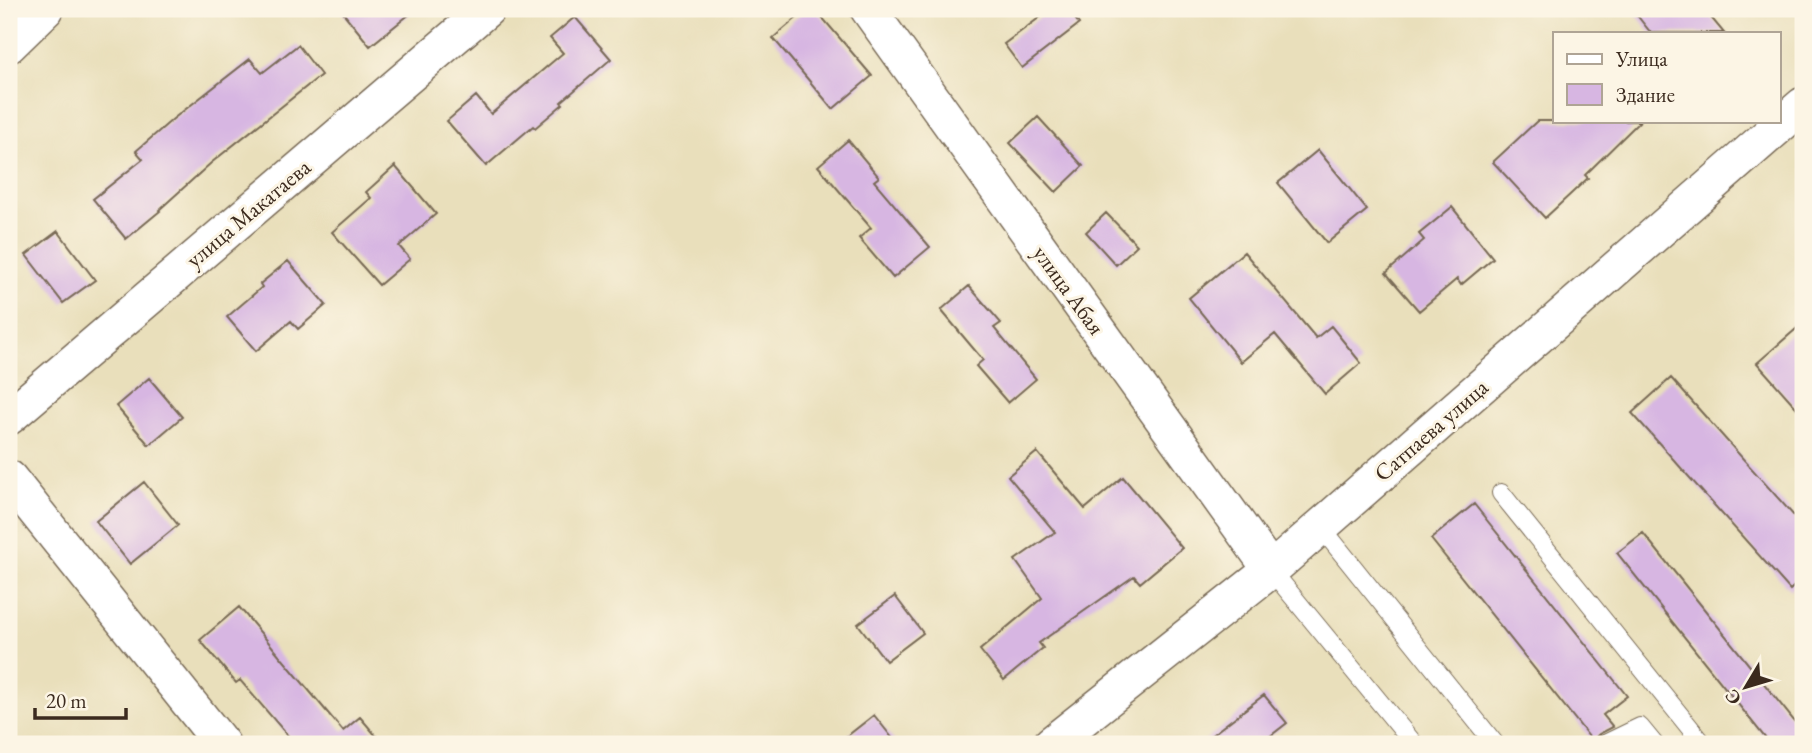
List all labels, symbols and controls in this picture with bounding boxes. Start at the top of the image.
legend [1553,32,1780,122]
text: Улица [1615,45,1668,72]
text: Здание [1616,81,1675,108]
street label: улица Макатаева [179,151,317,274]
street label: улица Абая [1026,239,1112,341]
street label: Сатпаева улица [1368,372,1495,488]
north arrow [1710,652,1780,722]
scale bar [35,676,126,720]
text: С [1719,684,1747,710]
text: 20 m [46,687,87,714]

